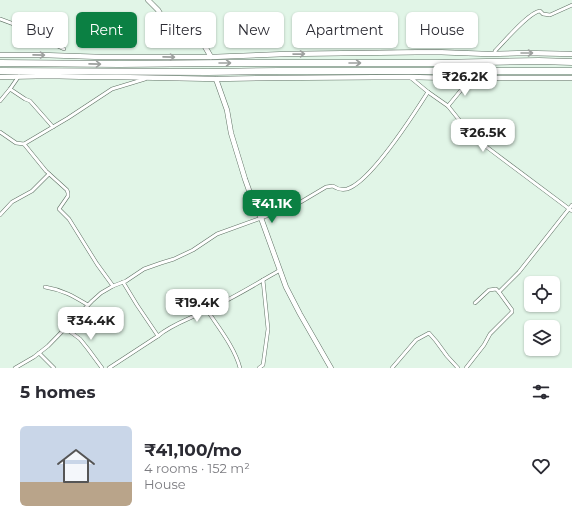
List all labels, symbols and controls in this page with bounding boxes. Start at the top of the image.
chip: Buy [12,12,68,48]
chip: Rent [76,12,137,48]
chip: Filters [145,12,216,48]
chip: New [224,12,284,48]
chip: Apartment [292,12,398,48]
chip: House [406,12,478,48]
one-way arrow [520,49,533,57]
one-way arrow [292,50,305,58]
one-way arrow [32,51,45,59]
one-way arrow [162,53,175,61]
one-way arrow [218,59,231,67]
one-way arrow [348,59,361,67]
one-way arrow [88,60,101,68]
pin: ₹26.2K [432,63,498,97]
text: ₹26.2K [442,68,488,84]
pin: ₹26.5K [450,119,516,153]
text: ₹26.5K [460,124,506,140]
pin: ₹41.1K [239,190,305,224]
text: ₹41.1K [252,195,292,211]
map controls [524,276,560,356]
button: locate [524,276,560,312]
pin: ₹19.4K [164,289,230,323]
text: ₹19.4K [175,294,219,310]
pin: ₹34.4K [58,307,124,341]
text: ₹34.4K [67,312,115,328]
button: layers [524,320,560,356]
icon: filters [530,381,552,403]
text: 5 homes [20,382,96,402]
text: ₹41,100/mo [144,440,242,460]
icon: home [52,442,100,490]
icon: heart [530,455,552,477]
text: 4 rooms · 152 m² [144,460,250,476]
text: House [144,476,186,492]

